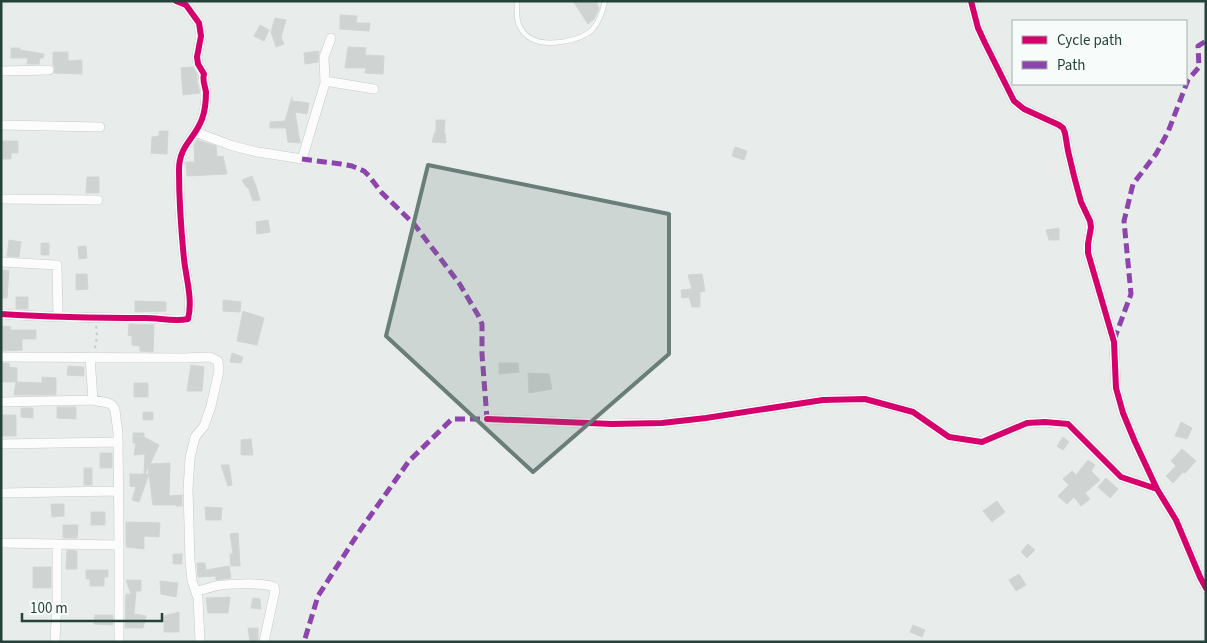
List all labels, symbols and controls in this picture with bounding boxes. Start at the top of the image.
legend [1012,20,1187,85]
text: Cycle path [1057,30,1122,51]
text: Path [1057,55,1085,76]
scale bar [22,590,162,622]
text: 100 m [30,598,68,619]

